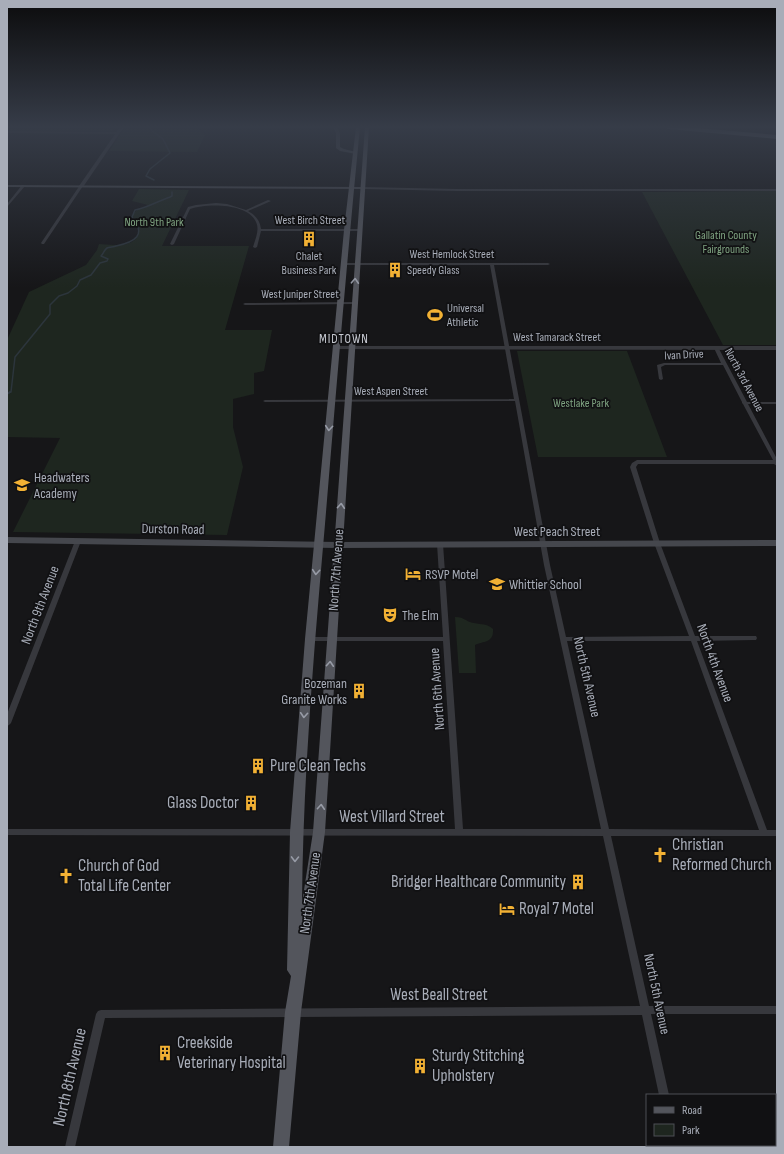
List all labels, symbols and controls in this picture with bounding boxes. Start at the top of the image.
street label: West Birch Street [275,213,345,228]
park label: North 9th Park [124,215,184,230]
park label: Gallatin County Fairgrounds [695,228,757,257]
building icon: Chalet Business Park [300,230,318,248]
street label: West Hemlock Street [410,247,495,262]
place label: Chalet Business Park [282,249,337,278]
building icon: Speedy Glass [386,261,404,279]
place label: Speedy Glass [407,263,460,278]
one-way arrow [351,278,360,284]
street label: West Juniper Street [261,287,339,302]
place label: Universal Athletic [446,301,484,330]
sports icon: Universal Athletic [426,306,444,324]
street label: West Tamarack Street [513,330,601,345]
district label: MIDTOWN [319,331,369,347]
street label: Ivan Drive [664,346,704,364]
street label: North 3rd Avenue [721,346,767,415]
street label: West Aspen Street [354,384,428,399]
park label: Westlake Park [553,396,609,411]
one-way arrow [325,425,334,432]
place label: Headwaters Academy [33,469,90,502]
school or university icon: Headwaters Academy [13,476,31,494]
one-way arrow [336,503,345,509]
street label: Durston Road [141,520,205,538]
street label: West Peach Street [514,523,600,540]
street label: North 7th Avenue [325,528,347,612]
street label: North 9th Avenue [17,563,63,647]
hotel icon: RSVP Motel [404,565,422,583]
place label: RSVP Motel [425,566,478,583]
one-way arrow [311,569,320,575]
school or university icon: Whittier School [488,575,506,593]
place label: Whittier School [509,576,582,593]
theatre icon: The Elm [381,606,399,624]
place label: The Elm [402,607,439,624]
street label: North 4th Avenue [693,621,737,705]
street label: North 5th Avenue [569,635,605,719]
street label: North 6th Avenue [426,647,448,731]
one-way arrow [325,661,334,667]
place label: Bozeman Granite Works [281,675,347,708]
building icon: Bozeman Granite Works [350,682,368,700]
one-way arrow [300,712,309,718]
place label: Pure Clean Techs [270,756,366,776]
building icon: Pure Clean Techs [249,757,267,775]
place label: Glass Doctor [167,793,239,813]
building icon: Glass Doctor [242,794,260,812]
one-way arrow [316,804,325,810]
street label: West Villard Street [339,807,445,827]
place label: Christian Reformed Church [672,835,772,875]
church icon: Christian Reformed Church [651,846,669,864]
street label: North 7th Avenue [296,851,324,935]
place label: Church of God Total Life Center [78,856,171,896]
one-way arrow [291,856,300,862]
church icon: Church of God Total Life Center [57,867,75,885]
place label: Bridger Healthcare Community [391,872,566,892]
building icon: Bridger Healthcare Community [569,873,587,891]
place label: Royal 7 Motel [519,899,594,919]
hotel icon: Royal 7 Motel [498,900,516,918]
street label: North 5th Avenue [640,952,674,1036]
street label: West Beall Street [390,985,488,1005]
street label: North 8th Avenue [49,1026,91,1128]
place label: Creekside Veterinary Hospital [177,1033,286,1073]
building icon: Creekside Veterinary Hospital [156,1044,174,1062]
place label: Sturdy Stitching Upholstery [432,1046,525,1086]
building icon: Sturdy Stitching Upholstery [411,1057,429,1075]
legend [646,1094,776,1146]
text: Road [682,1103,702,1118]
text: Park [682,1123,700,1138]

